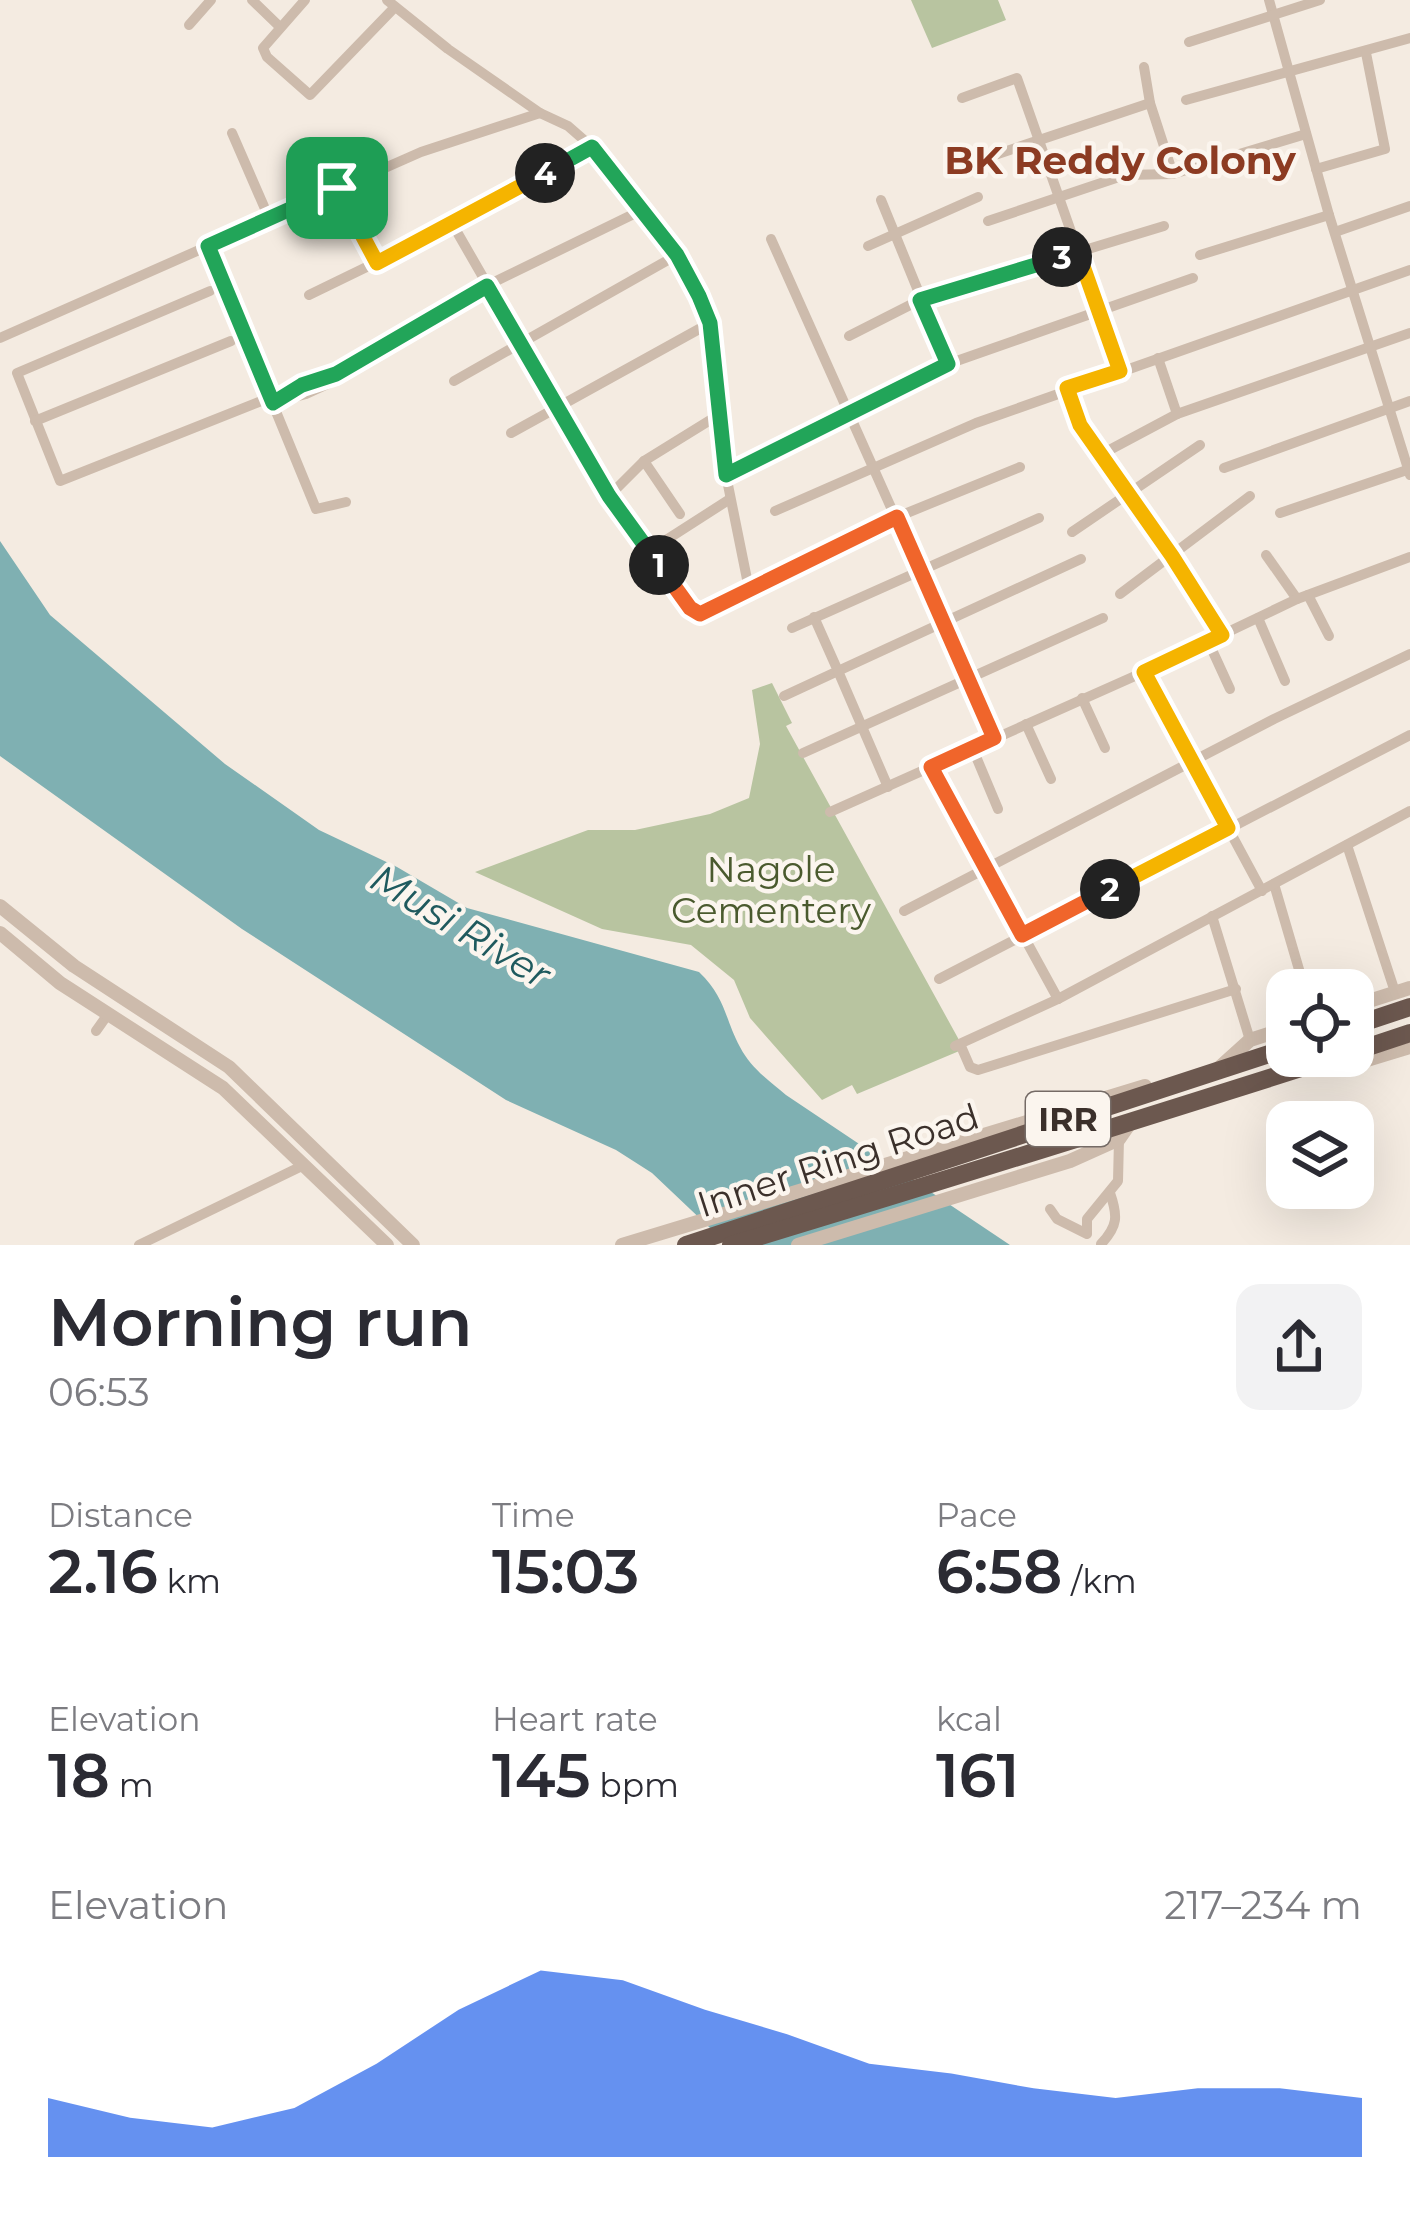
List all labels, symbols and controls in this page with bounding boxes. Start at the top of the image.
district label: BK Reddy Colony [944,136,1296,184]
pin [286,137,388,239]
pin: 4 [515,143,575,203]
text: 4 [534,153,556,193]
icon: arrive [304,155,370,221]
pin: 3 [1032,227,1092,287]
text: 3 [1052,237,1072,277]
pin: 1 [629,535,689,595]
text: 1 [653,545,665,585]
park label: Nagole Cementery [671,847,872,932]
water label: Musi River [362,854,561,999]
pin: 2 [1080,859,1140,919]
text: 2 [1100,869,1120,909]
map controls [1266,969,1374,1209]
button: locate [1266,969,1374,1077]
road number: IRR [1026,1092,1110,1146]
street label: Inner Ring Road [692,1094,984,1226]
button: layers [1266,1101,1374,1209]
text: Morning run [48,1282,472,1363]
button: share [1236,1284,1362,1410]
text: 06:53 [48,1368,150,1416]
text: Distance [48,1495,193,1535]
text: Time [492,1495,575,1535]
text: Pace [936,1495,1017,1535]
text: 2.16 [48,1535,158,1608]
text: 15:03 [492,1535,639,1608]
text: 6:58 [936,1535,1062,1608]
text: km [158,1561,221,1601]
text: /km [1062,1561,1137,1601]
text: Elevation [48,1699,201,1739]
text: Heart rate [492,1699,658,1739]
text: kcal [936,1699,1002,1739]
text: 18 [48,1739,110,1812]
text: 145 [492,1739,591,1812]
text: 161 [936,1739,1019,1812]
text: m [110,1765,154,1805]
text: bpm [591,1765,679,1805]
text: Elevation [48,1881,228,1929]
text: 217–234 m [1164,1881,1362,1929]

